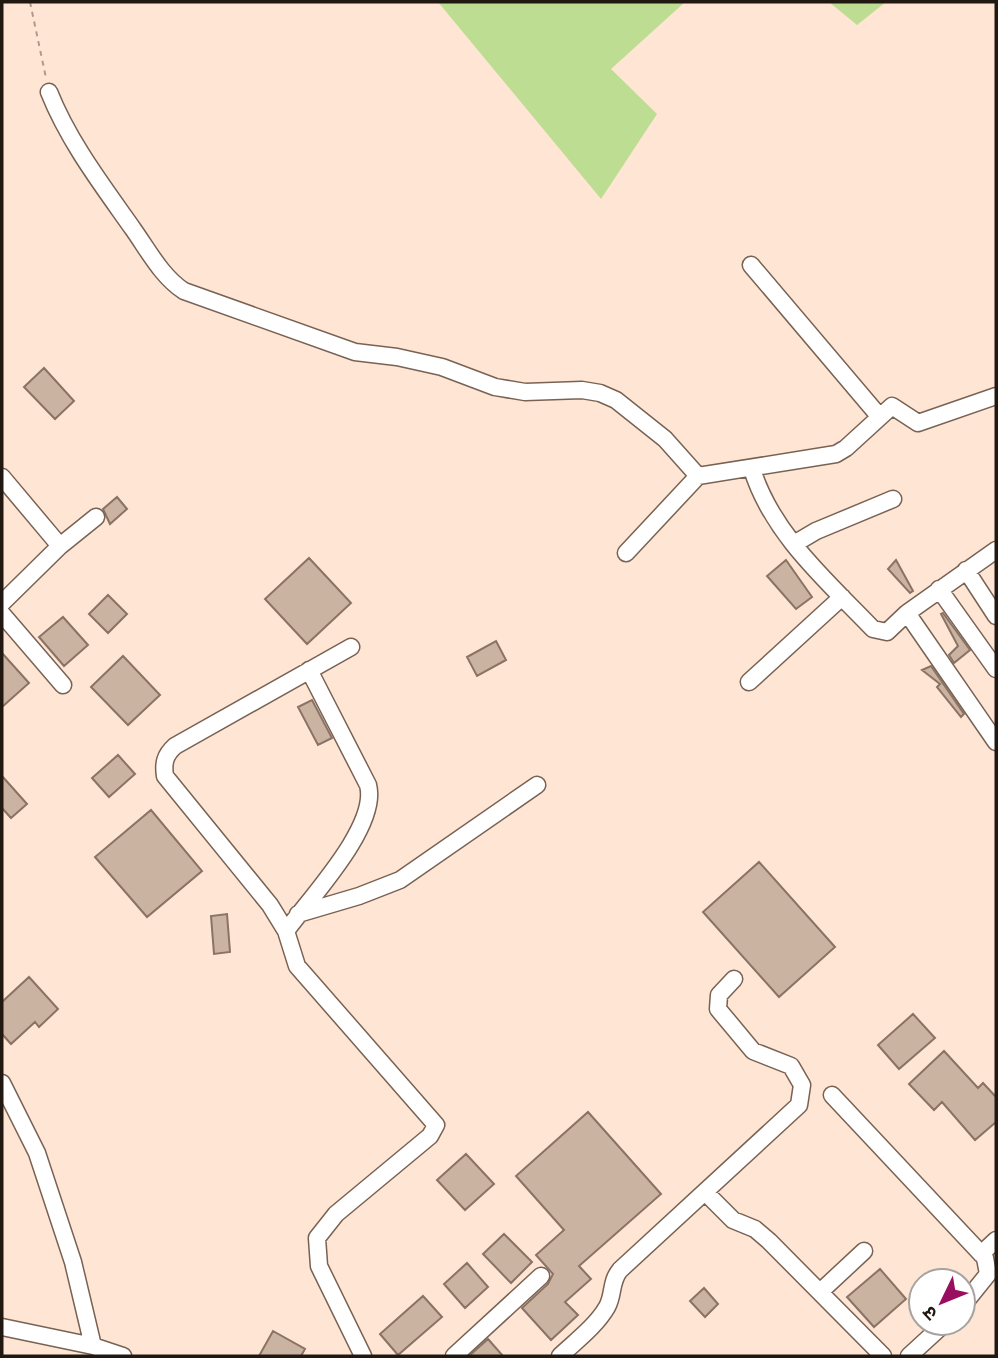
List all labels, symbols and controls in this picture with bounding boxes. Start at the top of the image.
north arrow [907,1267,977,1337]
text: उ [916,1301,942,1326]

